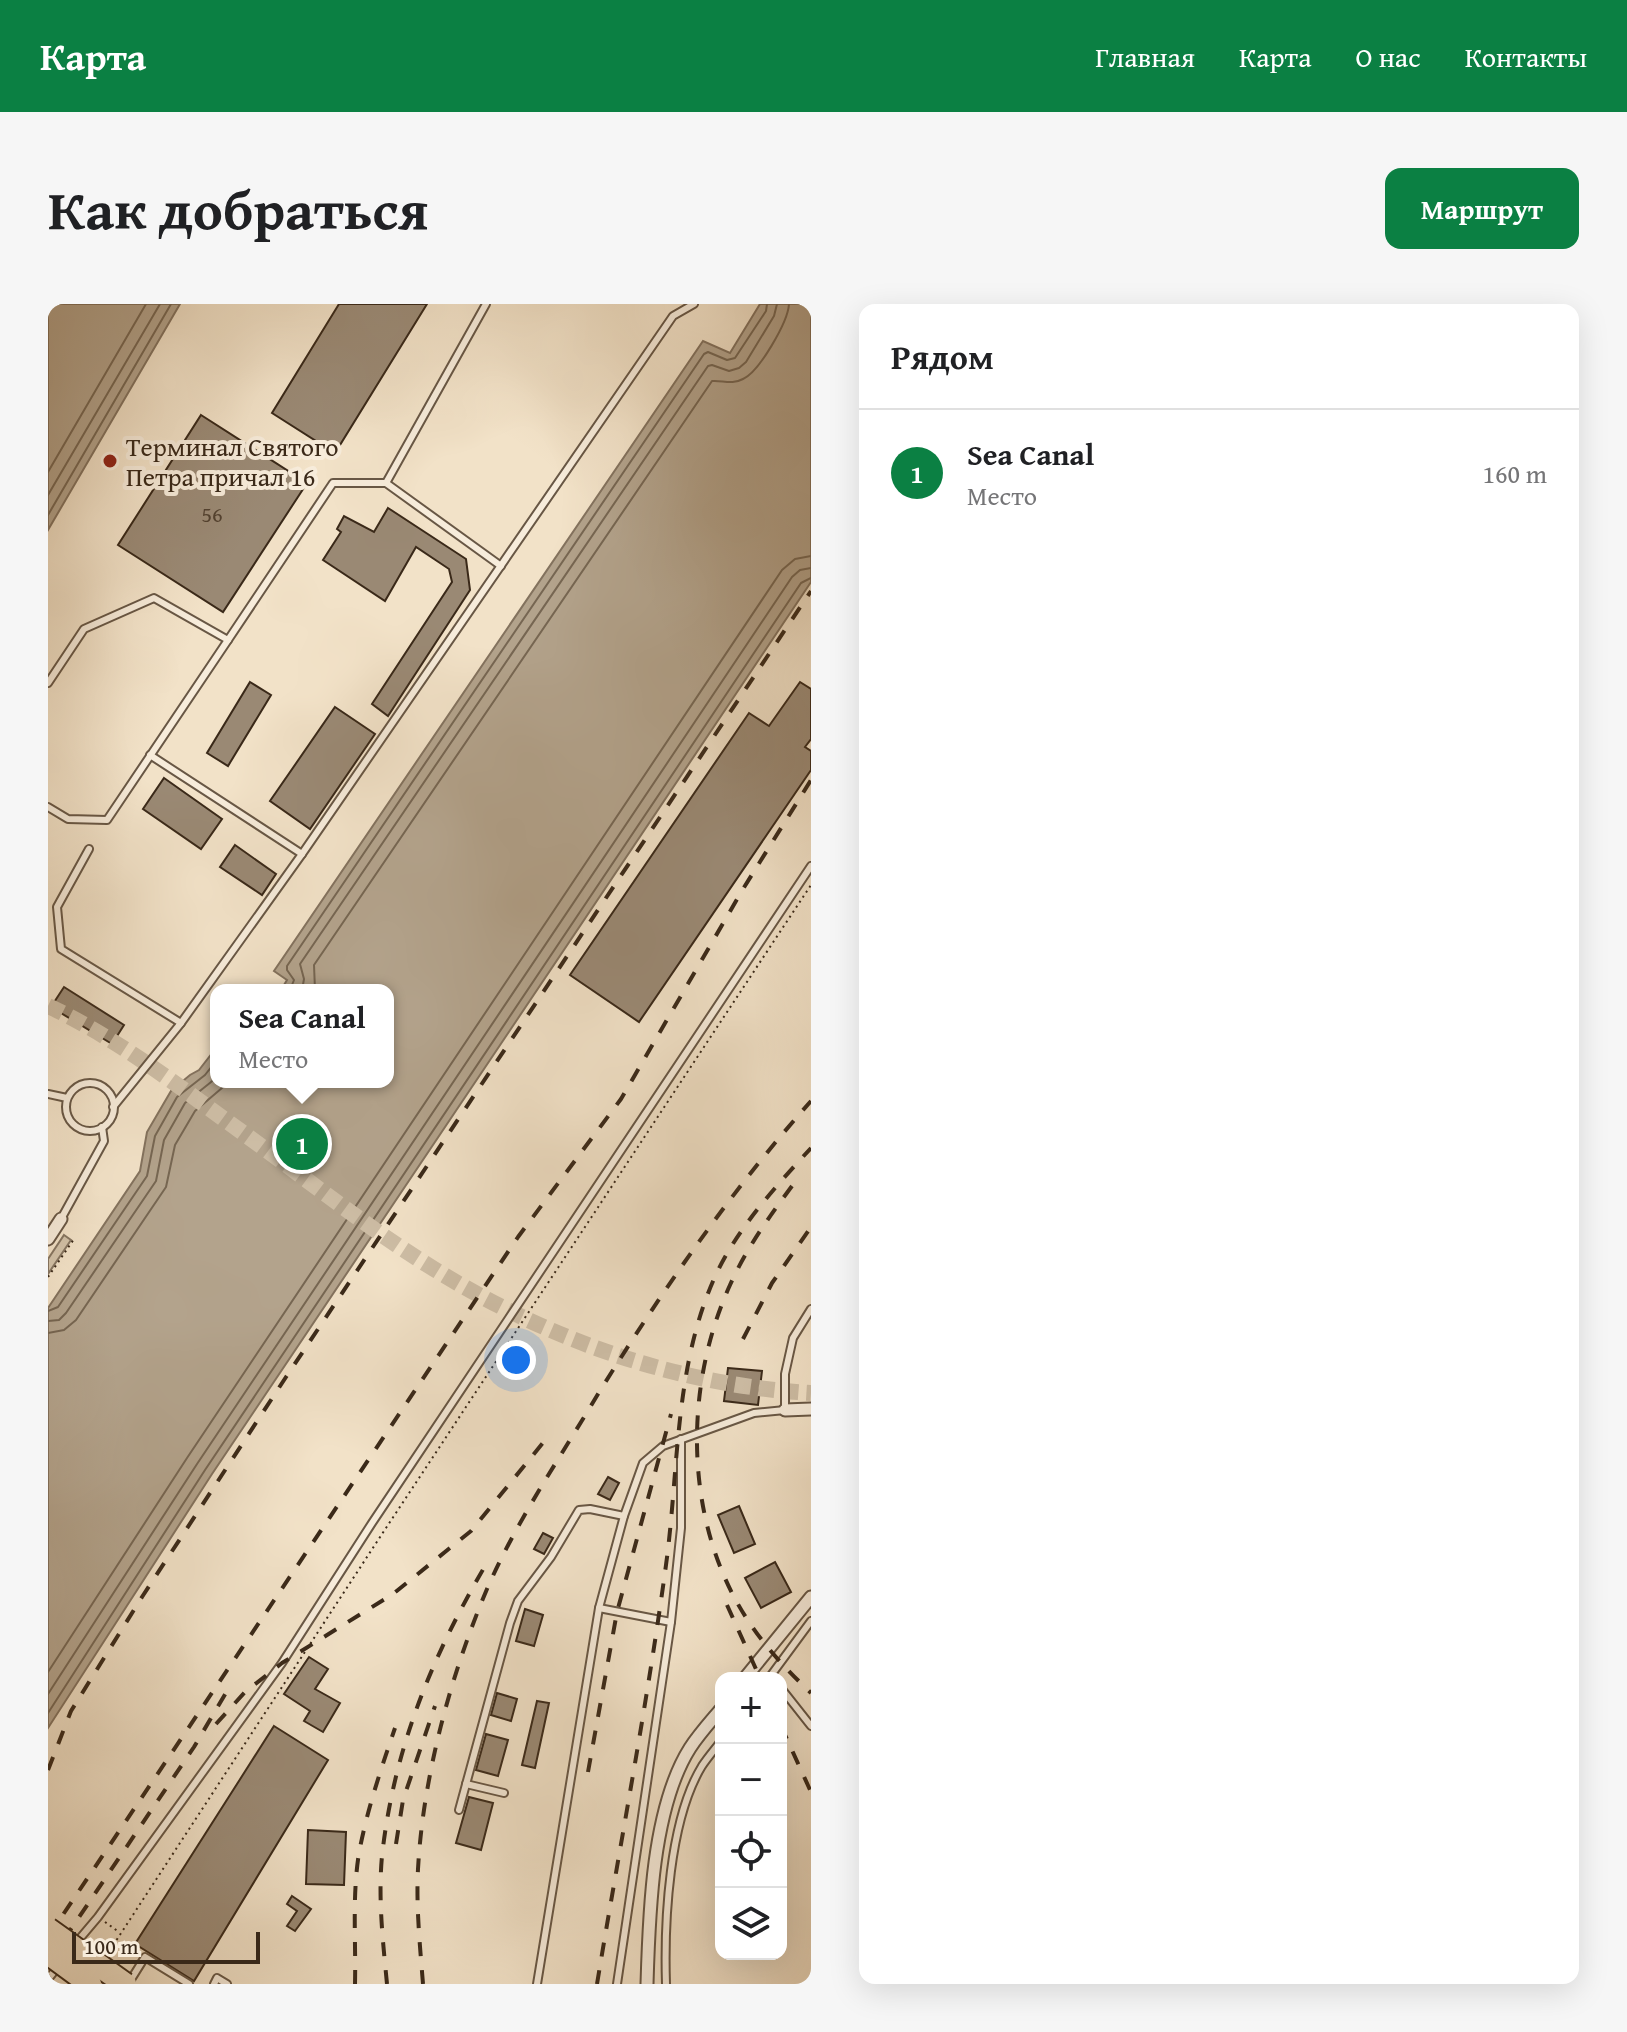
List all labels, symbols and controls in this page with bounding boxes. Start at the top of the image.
text: Карта [40,28,146,84]
text: Главная [1095,36,1195,77]
text: Карта [1239,36,1311,77]
text: О нас [1355,36,1421,77]
text: Контакты [1465,36,1587,77]
text: Как добраться [48,167,428,250]
button: Маршрут [1385,168,1579,249]
text: Рядом [891,332,994,381]
place label: Терминал Святого Петра причал 16 [126,427,338,496]
text: Sea Canal [967,432,1094,476]
marker: Терминал Святого Петра причал 16 [101,452,119,470]
text: 1 [910,454,924,493]
text: 160 m [1482,454,1547,493]
text: Место [967,476,1037,515]
house number: 56 [201,498,223,530]
popup [210,984,394,1088]
text: Sea Canal [238,995,366,1039]
text: Место [238,1039,308,1078]
pin: 1 [276,1114,328,1174]
your location [496,1340,536,1380]
map controls [715,1672,787,1960]
button: + [715,1672,787,1744]
button: − [715,1744,787,1816]
button: locate [715,1816,787,1888]
button: layers [715,1888,787,1960]
scale bar [72,1928,260,1964]
text: 100 m [84,1930,139,1962]

